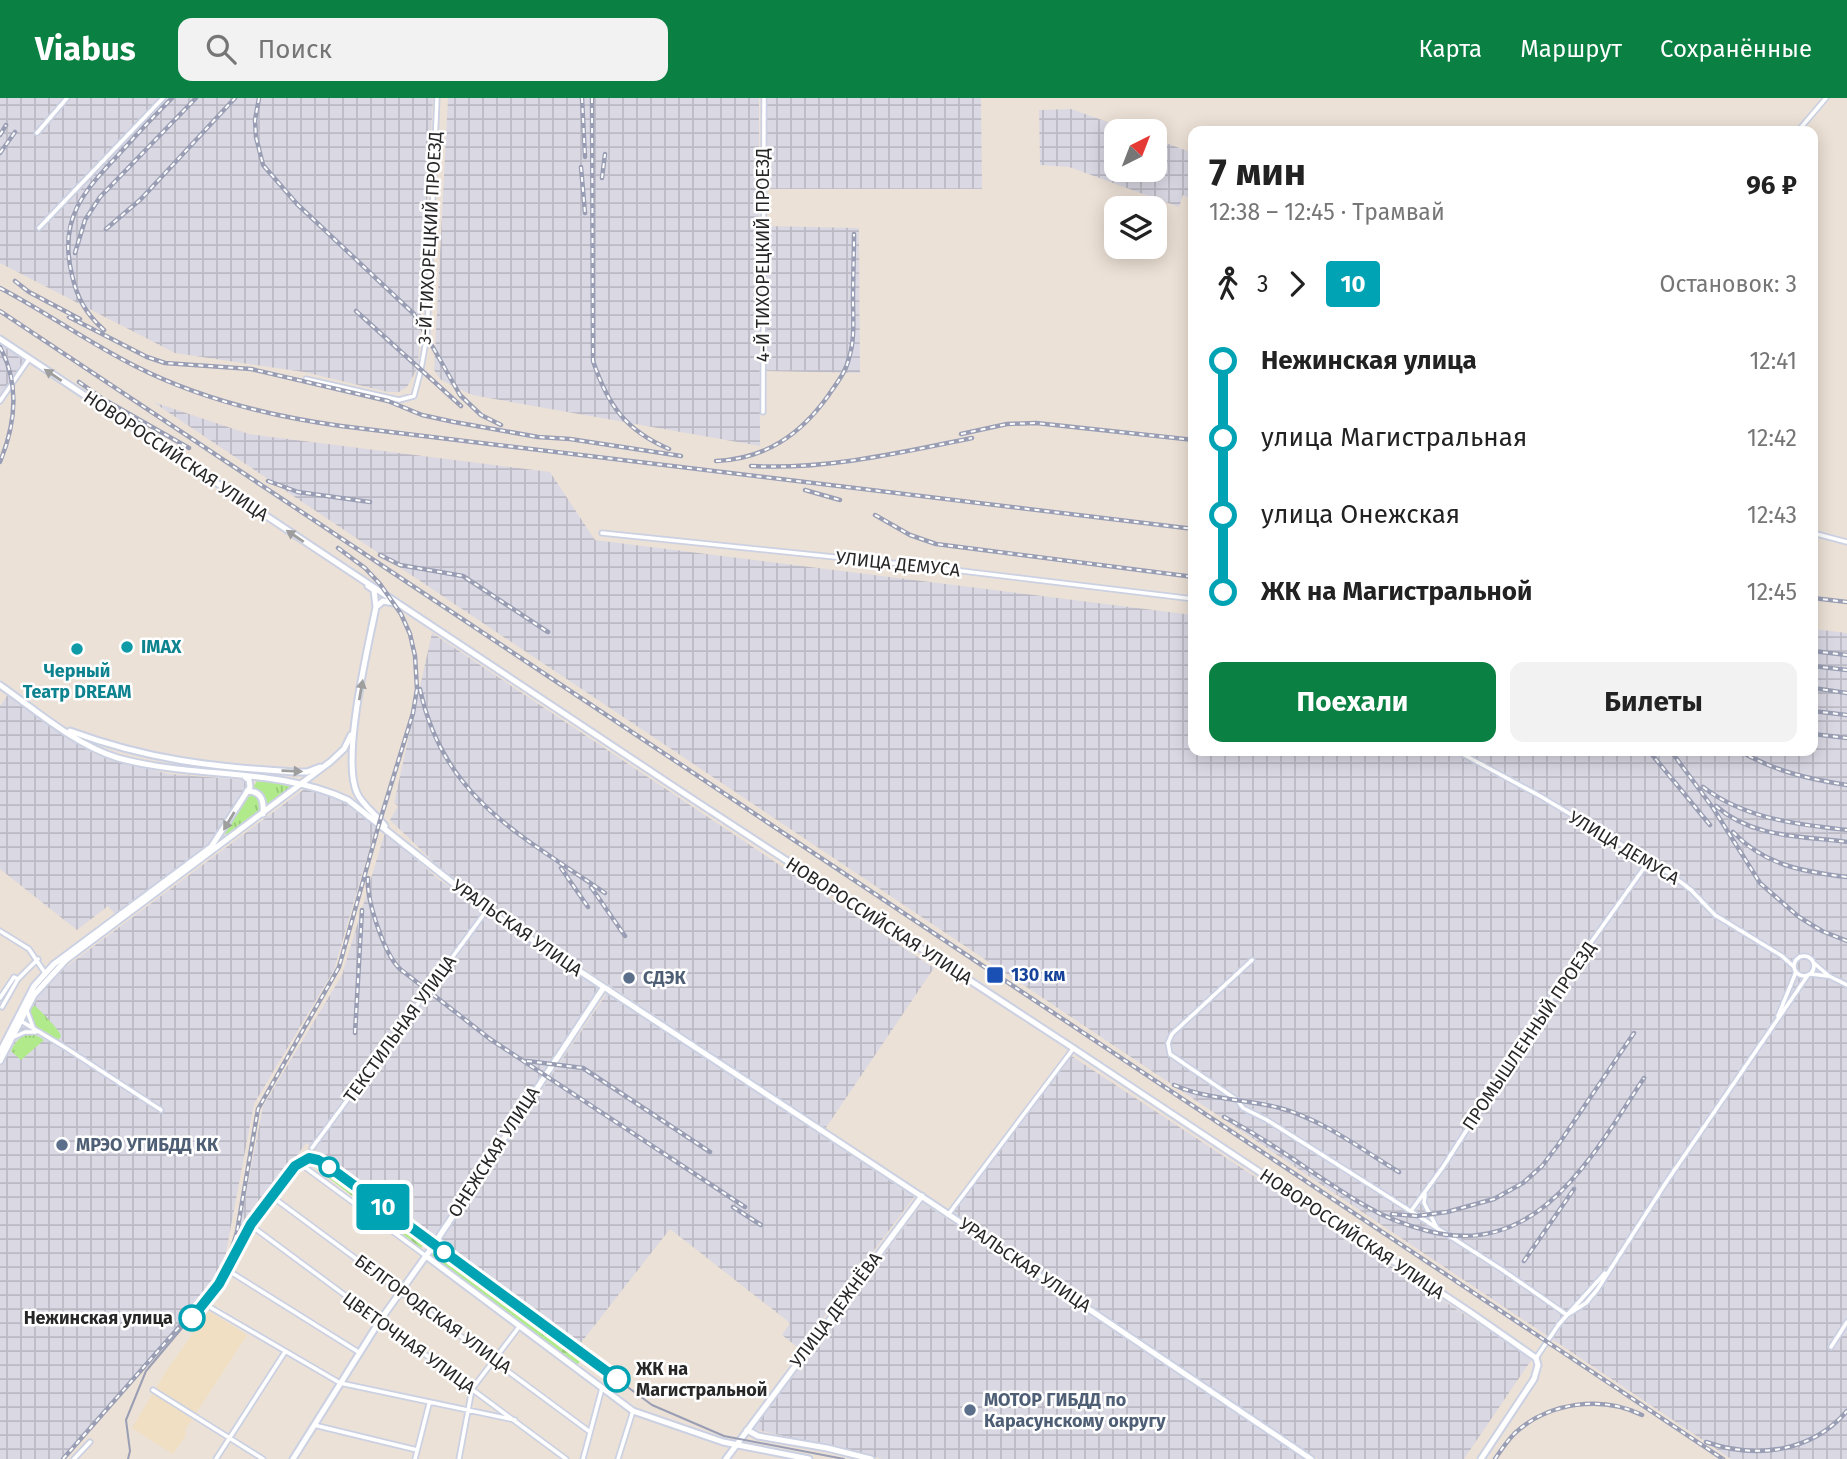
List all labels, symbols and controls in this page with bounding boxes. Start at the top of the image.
search box [178,18,668,81]
text: Viabus [35,29,136,69]
icon: search [202,30,240,68]
text: Поиск [258,34,332,65]
text: Карта [1419,35,1482,63]
text: Маршрут [1520,35,1622,63]
text: Сохранённые [1660,35,1812,63]
north arrow [1104,119,1167,182]
map controls [1104,119,1167,259]
street label: 3-Й ТИХОРЕЦКИЙ ПРОЕЗД [413,131,447,345]
street label: 4-Й ТИХОРЕЦКИЙ ПРОЕЗД [752,148,774,362]
text: 7 мин [1209,149,1306,195]
text: 96 ₽ [1746,170,1797,201]
button: layers [1104,196,1167,259]
text: 12:38 – 12:45 · Трамвай [1209,198,1445,226]
icon: walk [1209,265,1247,303]
icon: forward [1278,265,1316,303]
text: 3 [1257,270,1268,298]
text: 10 [1340,270,1366,298]
text: Остановок: 3 [1660,270,1797,298]
text: Нежинская улица [1261,345,1477,376]
text: 12:41 [1749,347,1797,375]
one-way arrow [44,369,63,382]
street label: НОВОРОССИЙСКАЯ УЛИЦА [80,386,273,526]
text: улица Магистральная [1261,422,1527,453]
text: 12:42 [1747,424,1797,452]
text: улица Онежская [1261,499,1460,530]
text: 12:43 [1747,501,1797,529]
one-way arrow [286,529,304,543]
street label: УЛИЦА ДЕМУСА [835,547,962,582]
text: ЖК на Магистральной [1261,576,1532,607]
text: 12:45 [1747,578,1797,606]
place label: IMAX [141,636,182,658]
marker: IMAX [119,639,135,655]
marker: Черный Театр DREAM [69,641,85,657]
place label: Черный Театр DREAM [23,660,131,703]
button: Поехали [1209,662,1496,742]
button: Билеты [1510,662,1797,742]
one-way arrow [356,679,367,701]
one-way arrow [282,766,304,777]
street label: УЛИЦА ДЕМУСА [1565,806,1684,890]
one-way arrow [223,812,235,831]
street label: НОВОРОССИЙСКАЯ УЛИЦА [782,852,977,990]
street label: УРАЛЬСКАЯ УЛИЦА [448,875,587,982]
street label: ПРОМЫШЛЕННЫЙ ПРОЕЗД [1458,937,1600,1135]
street label: ТЕКСТИЛЬНАЯ УЛИЦА [339,950,461,1107]
place label: 130 км [1011,964,1065,986]
marker: 130 км [985,965,1005,985]
place label: СДЭК [643,967,686,989]
marker: СДЭК [621,970,637,986]
street label: ОНЕЖСКАЯ УЛИЦА [444,1082,545,1221]
place label: МРЭО УГИБДД КК [76,1134,219,1156]
marker: МРЭО УГИБДД КК [54,1137,70,1153]
unlabelled marker [319,1157,339,1177]
street label: НОВОРОССИЙСКАЯ УЛИЦА [1256,1164,1449,1304]
line badge: 10 [352,1184,414,1230]
text: 10 [370,1193,396,1221]
street label: УРАЛЬСКАЯ УЛИЦА [955,1213,1096,1318]
unlabelled marker [434,1242,454,1262]
street label: УЛИЦА ДЕЖНЁВА [785,1247,887,1372]
street label: БЕЛГОРОДСКАЯ УЛИЦА [350,1250,516,1379]
street label: ЦВЕТОЧНАЯ УЛИЦА [338,1287,480,1399]
marker: Нежинская улица [179,1305,205,1331]
place label: Нежинская улица [24,1307,173,1329]
place label: ЖК на Магистральной [635,1358,767,1401]
marker: ЖК на Магистральной [604,1366,630,1392]
place label: МОТОР ГИБДД по Карасунскому округу [984,1389,1166,1432]
marker: МОТОР ГИБДД по Карасунскому округу [962,1402,978,1418]

